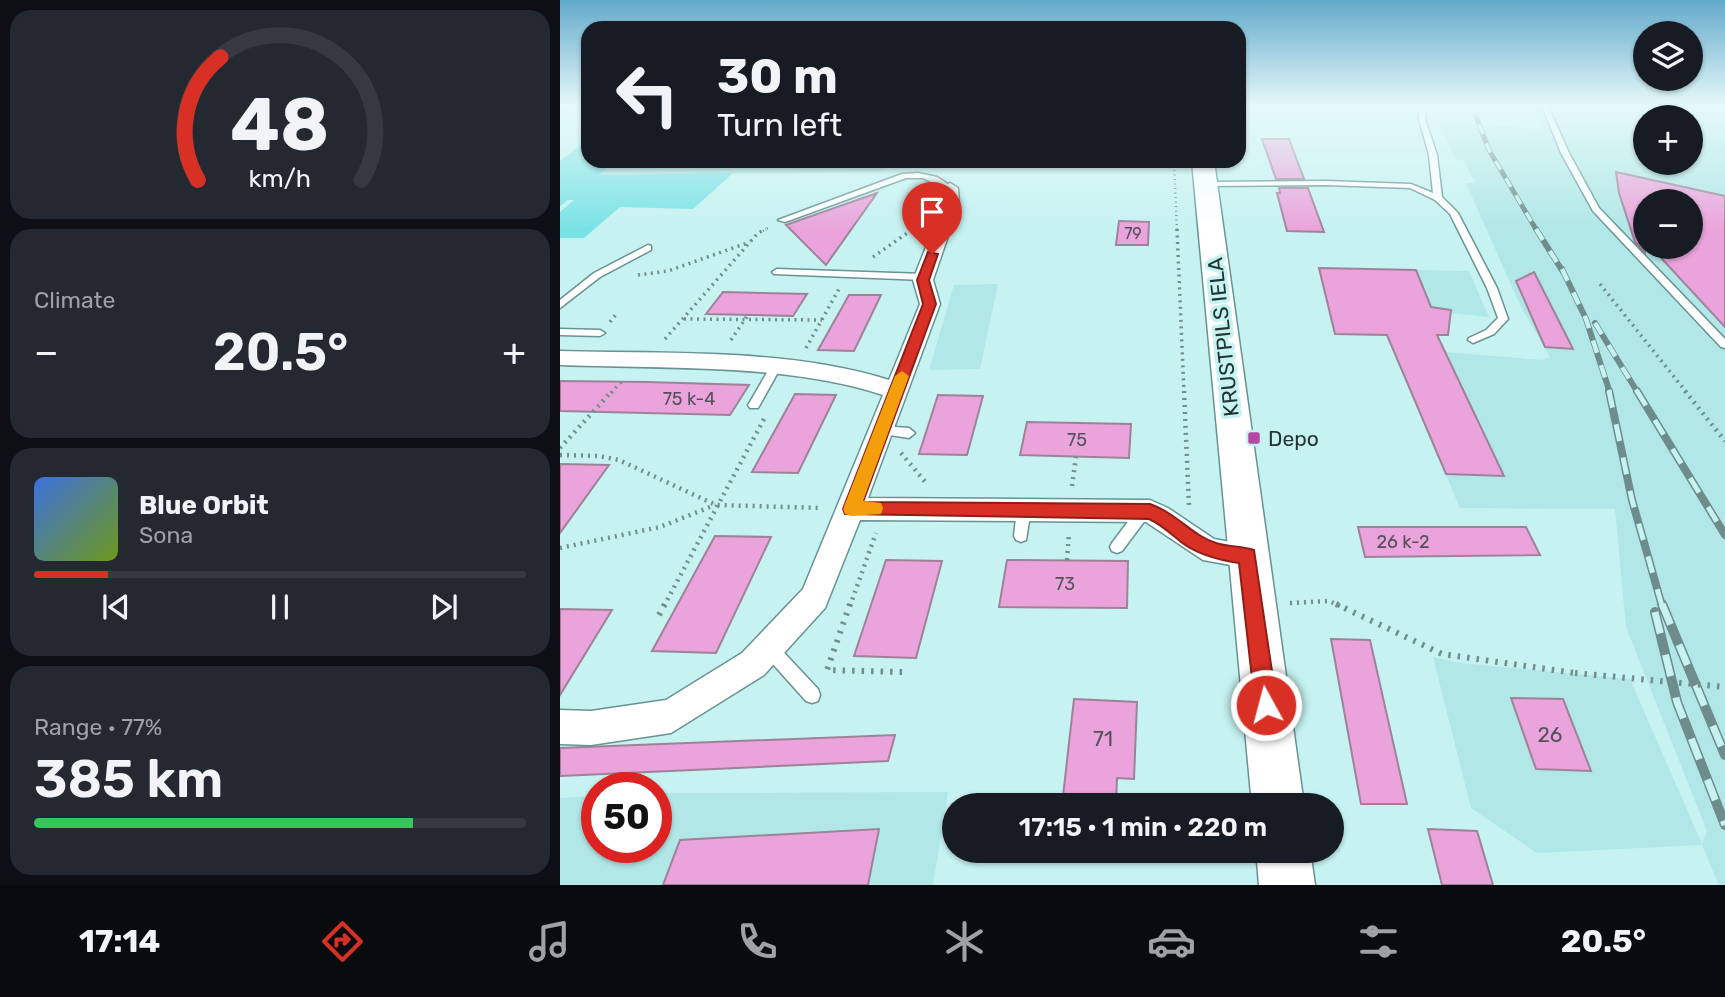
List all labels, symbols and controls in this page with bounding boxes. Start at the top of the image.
map controls [1633,21,1703,259]
button: layers [1633,21,1703,91]
text: 30 m [717,47,838,105]
icon: left [602,49,693,140]
text: 48 [230,83,330,169]
button: + [1633,105,1703,175]
text: Turn left [717,106,842,144]
text: km/h [249,164,311,193]
pin [902,182,962,254]
button: − [1633,189,1703,259]
icon: arrive [913,193,951,231]
house number: 79 [1124,224,1142,243]
street label: KRUSTPILS IELA [1202,256,1244,418]
text: Climate [34,286,115,314]
text: 20.5° [213,321,348,383]
text: − [34,329,59,375]
text: + [502,329,526,375]
house number: 75 k-4 [663,388,715,410]
place label: Depo [1268,426,1319,451]
house number: 75 [1067,429,1087,451]
marker: Depo [1246,430,1262,446]
text: Blue Orbit [139,490,269,521]
text: Sona [139,521,193,549]
house number: 26 k-2 [1377,531,1429,553]
house number: 73 [1055,573,1075,595]
icon: previous [97,588,135,626]
icon: pause [261,588,299,626]
icon: next [425,588,463,626]
position arrow [1229,668,1303,742]
text: Range · 77% [34,713,162,741]
house number: 26 [1538,722,1563,747]
house number: 71 [1093,726,1113,751]
text: 385 km [34,748,223,810]
speed limit sign: 50 [581,772,672,863]
text: 17:15 · 1 min · 220 m [1019,812,1267,843]
icon: directions [318,917,367,966]
icon: music [525,917,574,966]
icon: phone [733,917,782,966]
icon: climate [940,917,989,966]
icon: car [1147,917,1196,966]
icon: filters [1354,917,1403,966]
text: 17:14 [79,922,160,960]
text: 20.5° [1561,922,1646,960]

